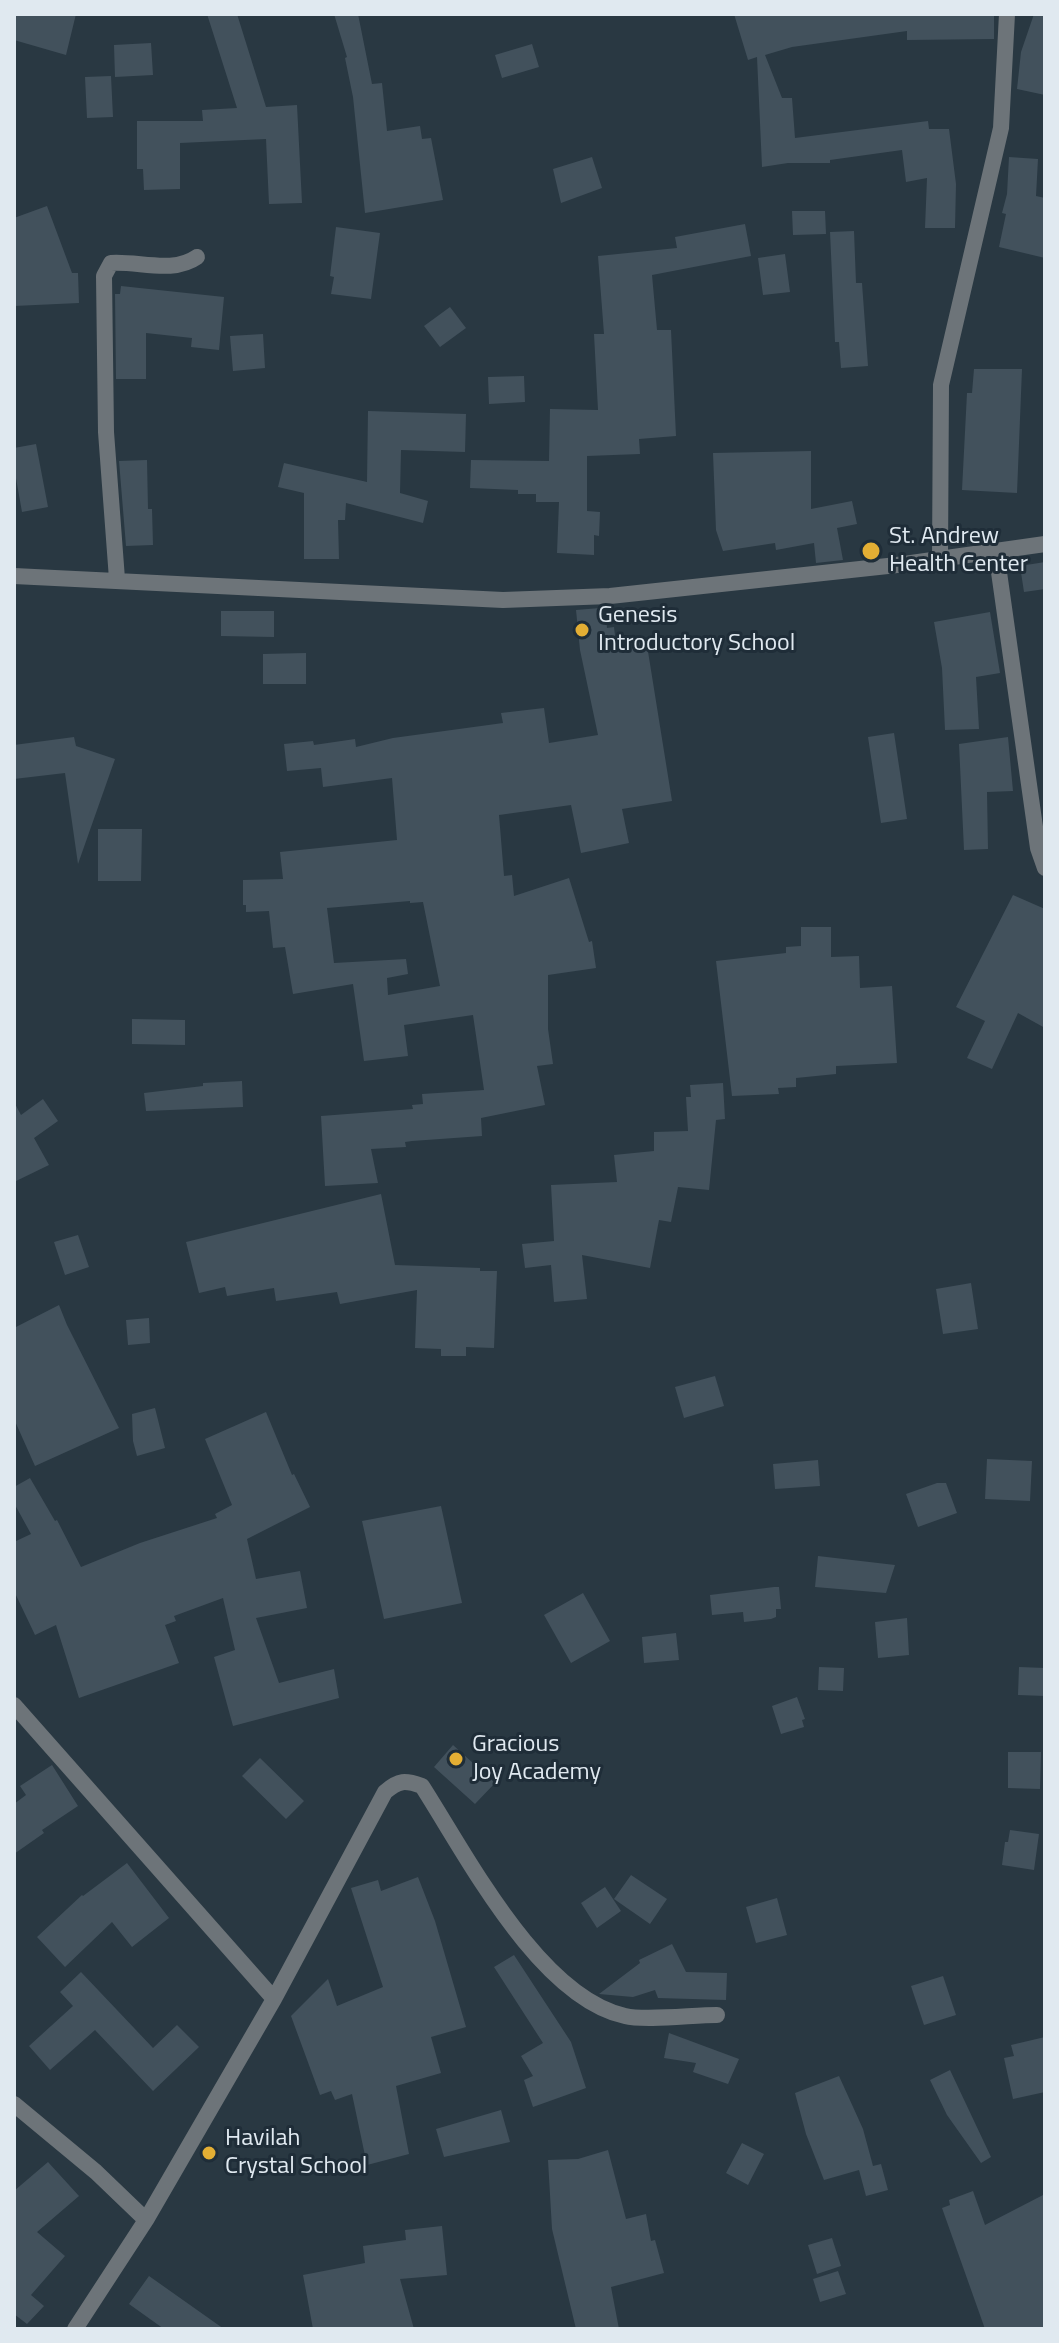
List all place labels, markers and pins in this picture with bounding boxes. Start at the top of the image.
place label: St. Andrew Health Center [889,523,1028,579]
marker: St. Andrew Health Center [860,540,882,562]
place label: Genesis Introductory School [598,602,795,658]
marker: Genesis Introductory School [573,621,591,639]
place label: Gracious Joy Academy [472,1731,601,1787]
marker: Gracious Joy Academy [447,1750,465,1768]
place label: Havilah Crystal School [225,2125,367,2181]
marker: Havilah Crystal School [200,2144,218,2162]

